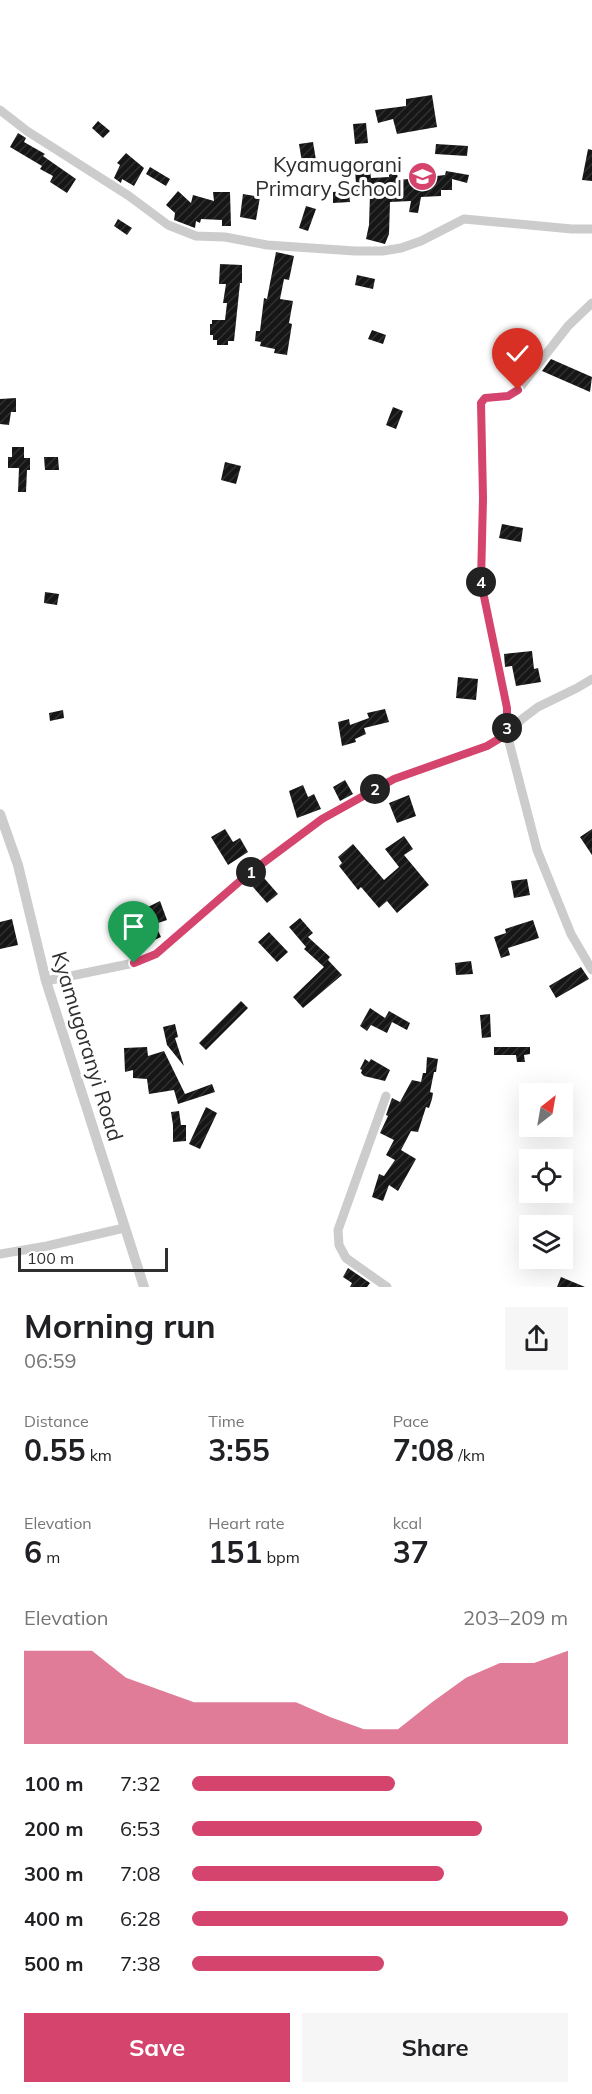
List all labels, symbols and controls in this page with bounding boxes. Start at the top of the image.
place label: Kyamugorani Primary School [255,151,402,201]
school or university icon: Kyamugorani Primary School [407,160,439,192]
pin [492,328,543,390]
icon: check [501,337,534,370]
pin: 4 [466,567,496,597]
text: 4 [476,572,486,592]
pin: 3 [492,713,522,743]
text: 3 [502,718,512,738]
pin: 2 [360,774,390,804]
text: 2 [370,779,380,799]
pin: 1 [236,857,266,887]
text: 1 [246,862,256,882]
pin [108,901,159,963]
icon: arrive [117,910,150,943]
street label: Kyamugoranyi Road [47,948,129,1144]
north arrow [519,1083,573,1137]
map controls [519,1083,573,1269]
button: locate [519,1149,573,1203]
button: layers [519,1215,573,1269]
scale bar [18,1245,168,1272]
text: 100 m [27,1248,74,1268]
text: Morning run [24,1305,216,1346]
button: share [505,1307,568,1370]
text: 06:59 [24,1348,77,1373]
text: Distance [24,1411,89,1431]
text: Time [208,1411,245,1431]
text: Pace [393,1411,429,1431]
text: 0.55 [24,1431,85,1469]
text: 3:55 [208,1431,270,1469]
text: 7:08 [393,1431,454,1469]
text: km [85,1445,112,1465]
text: /km [454,1445,485,1465]
text: Elevation [24,1513,92,1533]
text: Heart rate [208,1513,284,1533]
text: kcal [393,1513,422,1533]
text: 6 [24,1533,42,1571]
text: 151 [208,1533,262,1571]
text: 37 [393,1533,429,1571]
text: m [42,1547,60,1567]
text: bpm [262,1547,300,1567]
text: Elevation [24,1605,109,1630]
text: 203–209 m [463,1605,568,1630]
text: 100 m [24,1771,83,1796]
text: 7:32 [120,1771,161,1796]
text: 200 m [24,1816,83,1841]
text: 6:53 [120,1816,161,1841]
text: 300 m [24,1861,83,1886]
text: 7:08 [120,1861,161,1886]
text: 400 m [24,1906,83,1931]
text: 6:28 [120,1906,161,1931]
text: 500 m [24,1951,83,1976]
text: 7:38 [120,1951,161,1976]
button: Save [24,2013,290,2082]
button: Share [302,2013,568,2082]

